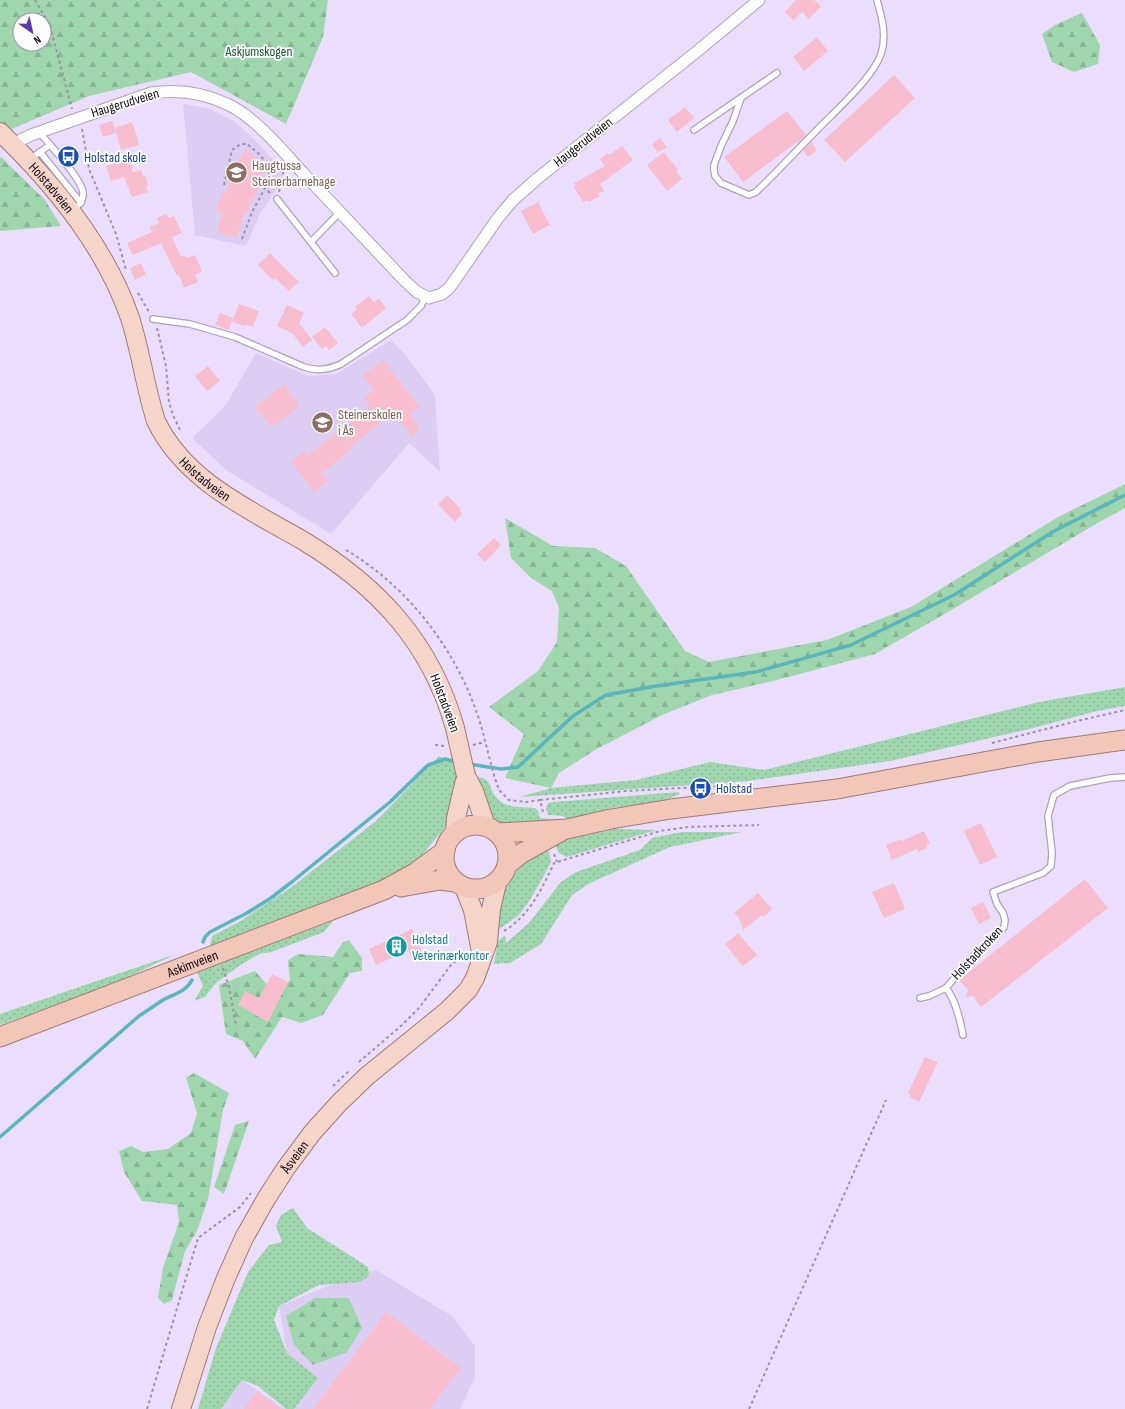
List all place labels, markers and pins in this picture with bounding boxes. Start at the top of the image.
bus stop icon: Holstad skole [55,144,81,170]
place label: Holstad skole [84,149,146,166]
place label: Haugtussa Steinerbarnehage [252,157,335,190]
school or university icon: Haugtussa Steinerbarnehage [223,160,249,186]
place label: Steinerskolen i Ås [338,406,402,439]
school or university icon: Steinerskolen i Ås [310,409,336,435]
bus stop icon: Holstad [688,775,714,801]
place label: Holstad [716,780,752,797]
place label: Holstad Veterinærkontor [412,931,489,964]
building icon: Holstad Veterinærkontor [383,934,409,960]

